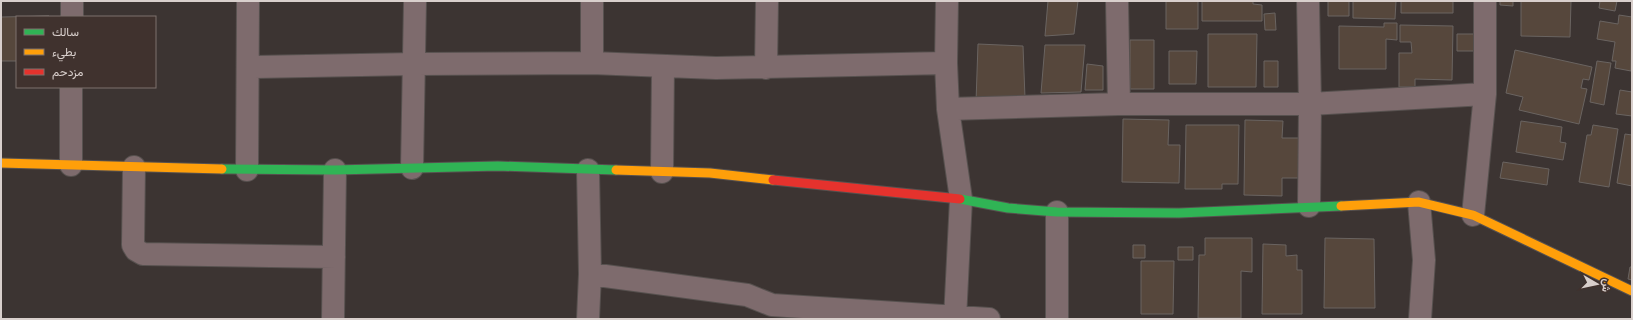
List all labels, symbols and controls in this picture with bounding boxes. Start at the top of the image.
legend [16,16,156,88]
text: سالك [52,24,79,39]
text: بطيء [52,44,76,62]
text: مزدحم [52,64,83,80]
north arrow [1577,264,1617,304]
text: ش [1599,278,1615,293]

